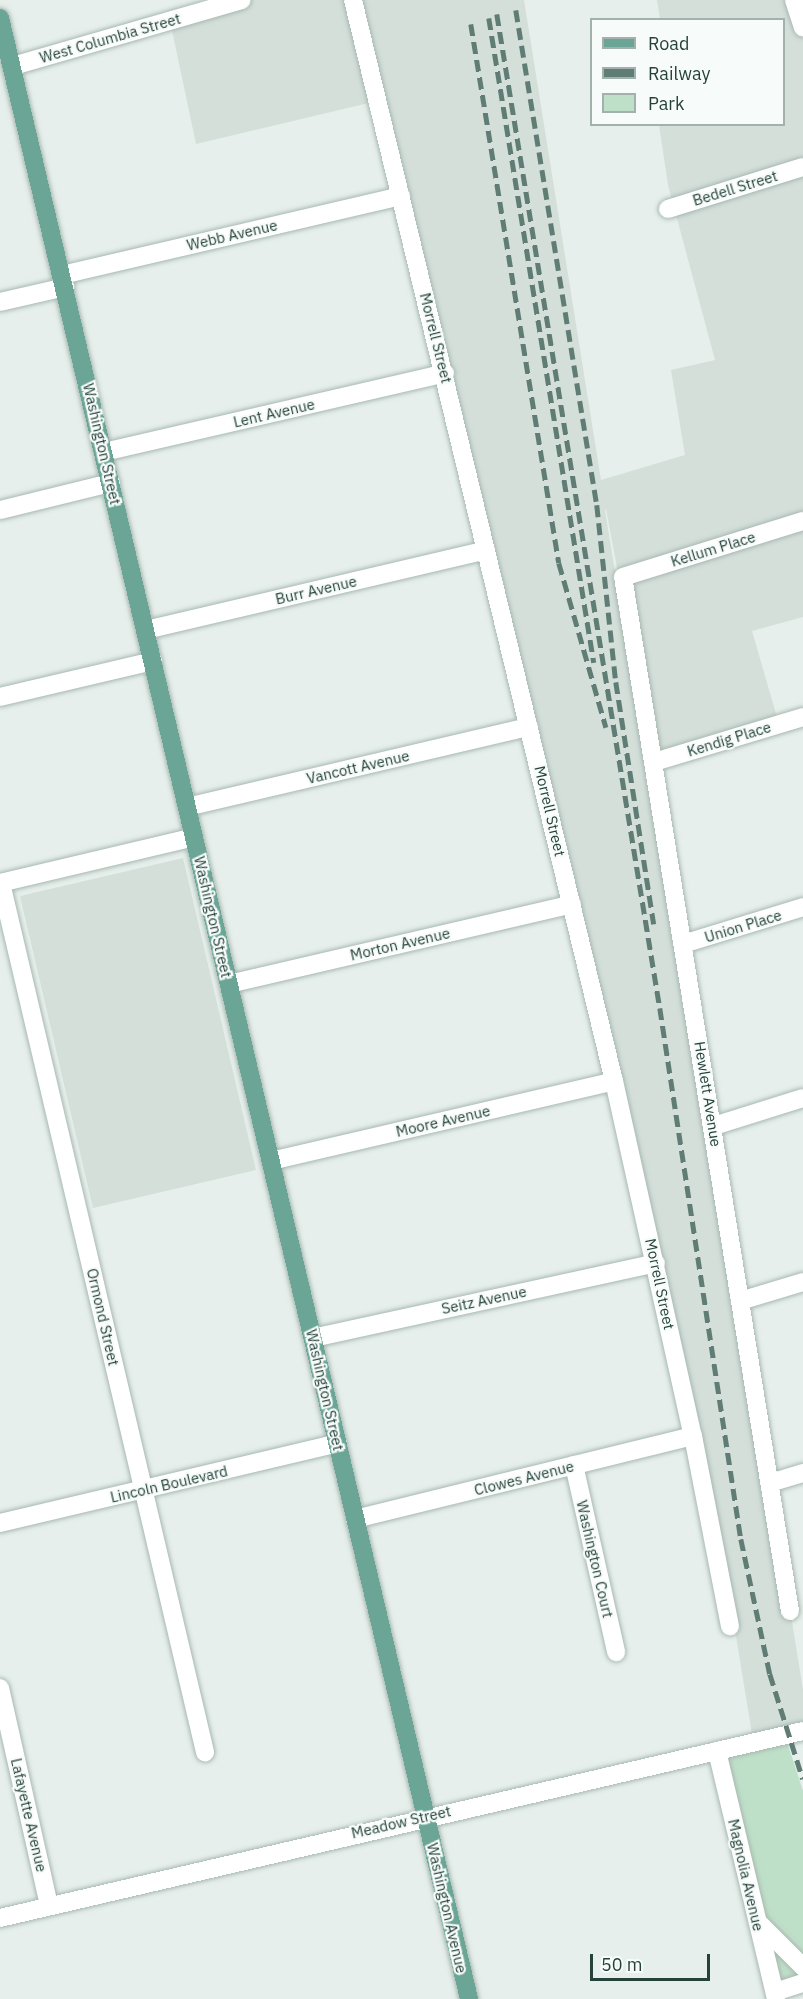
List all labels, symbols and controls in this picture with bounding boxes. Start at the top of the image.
street label: West Columbia Street [37,9,183,67]
legend [590,18,785,126]
text: Road [648,32,689,55]
text: Railway [648,62,710,85]
text: Park [648,92,684,115]
street label: Bedell Street [690,167,780,209]
street label: Webb Avenue [185,216,279,254]
street label: Morrell Street [416,291,456,385]
street label: Washington Street [79,382,125,506]
street label: Lent Avenue [232,395,316,431]
street label: Kellum Place [669,528,757,570]
street label: Burr Avenue [274,572,358,608]
street label: Kendig Place [685,718,773,760]
street label: Vancott Avenue [305,746,411,788]
street label: Morrell Street [531,764,569,858]
street label: Washington Street [190,855,236,979]
street label: Union Place [702,906,784,946]
street label: Morton Avenue [348,924,452,964]
street label: Hewlett Avenue [691,1040,725,1148]
street label: Moore Avenue [394,1101,492,1141]
street label: Morrell Street [642,1237,678,1331]
street label: Ormond Street [83,1266,123,1368]
street label: Seitz Avenue [440,1282,528,1318]
street label: Washington Street [302,1328,348,1452]
street label: Clowes Avenue [472,1457,576,1499]
street label: Lincoln Boulevard [108,1462,230,1506]
street label: Washington Court [573,1499,617,1619]
street label: Lafayette Avenue [7,1756,51,1874]
street label: Meadow Street [349,1802,453,1842]
street label: Magnolia Avenue [724,1817,768,1933]
street label: Washington Avenue [423,1841,471,1975]
scale bar [593,1942,713,1980]
text: 50 m [601,1953,643,1976]

